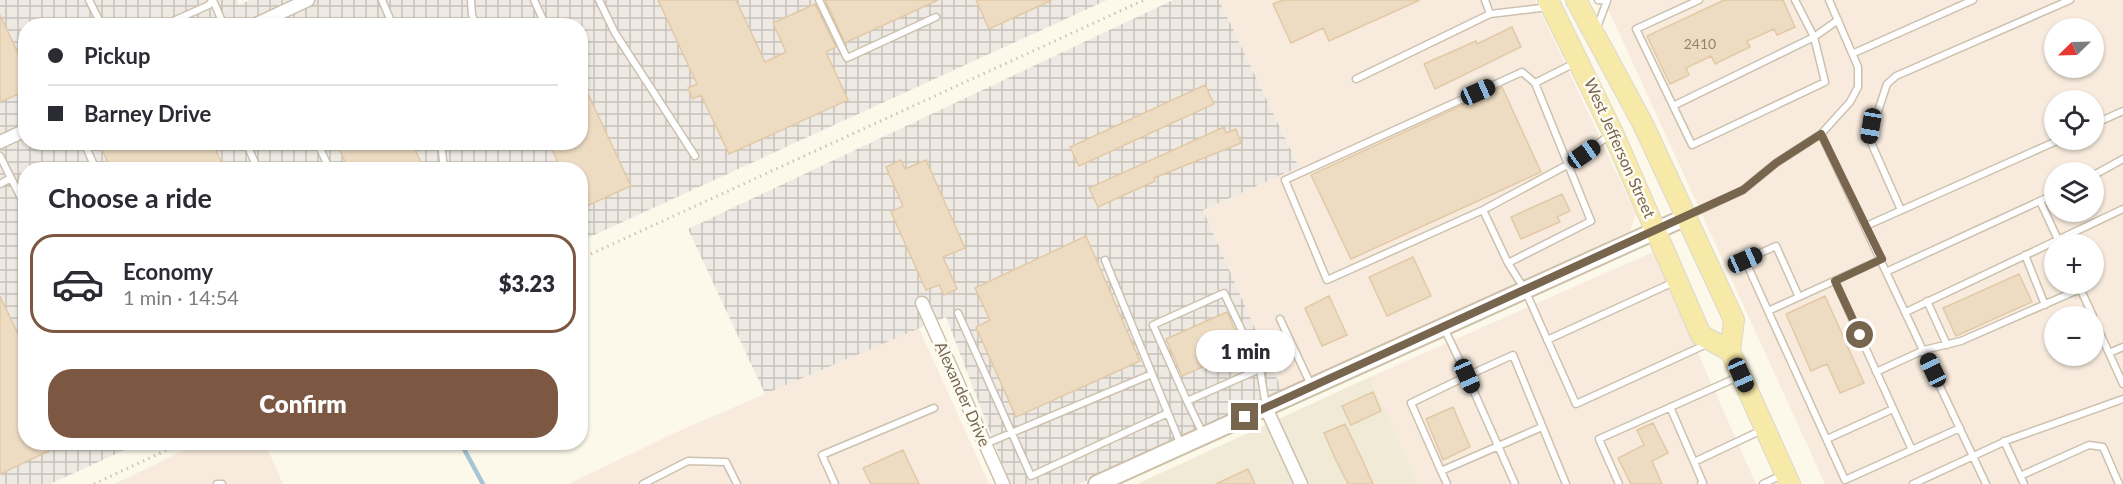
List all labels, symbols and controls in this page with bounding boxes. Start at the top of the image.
north arrow [2044,18,2104,78]
map controls [2044,18,2104,366]
house number: 2410 [1684,35,1716,52]
text: Pickup [84,42,150,69]
street label: West Jefferson Street [1581,75,1660,221]
car [1458,76,1498,108]
button: locate [2044,90,2104,150]
text: Barney Drive [84,100,211,127]
car [1859,107,1883,145]
car [1564,136,1604,172]
button: layers [2044,162,2104,222]
text: Choose a ride [48,181,212,214]
button: + [2044,234,2104,294]
car [1725,244,1765,276]
icon: car [51,257,105,311]
text: Economy [123,258,213,285]
text: $3.23 [499,270,555,297]
text: 1 min · 14:54 [123,285,239,309]
button: − [2044,306,2104,366]
route start [1846,321,1873,348]
callout: 1 min [1196,330,1294,372]
street label: Alexander Drive [932,338,995,449]
text: 1 min [1221,339,1270,363]
car [1917,350,1949,390]
car [1725,355,1757,395]
car [1451,356,1483,396]
button: Confirm [48,369,558,438]
route end [1231,403,1258,430]

